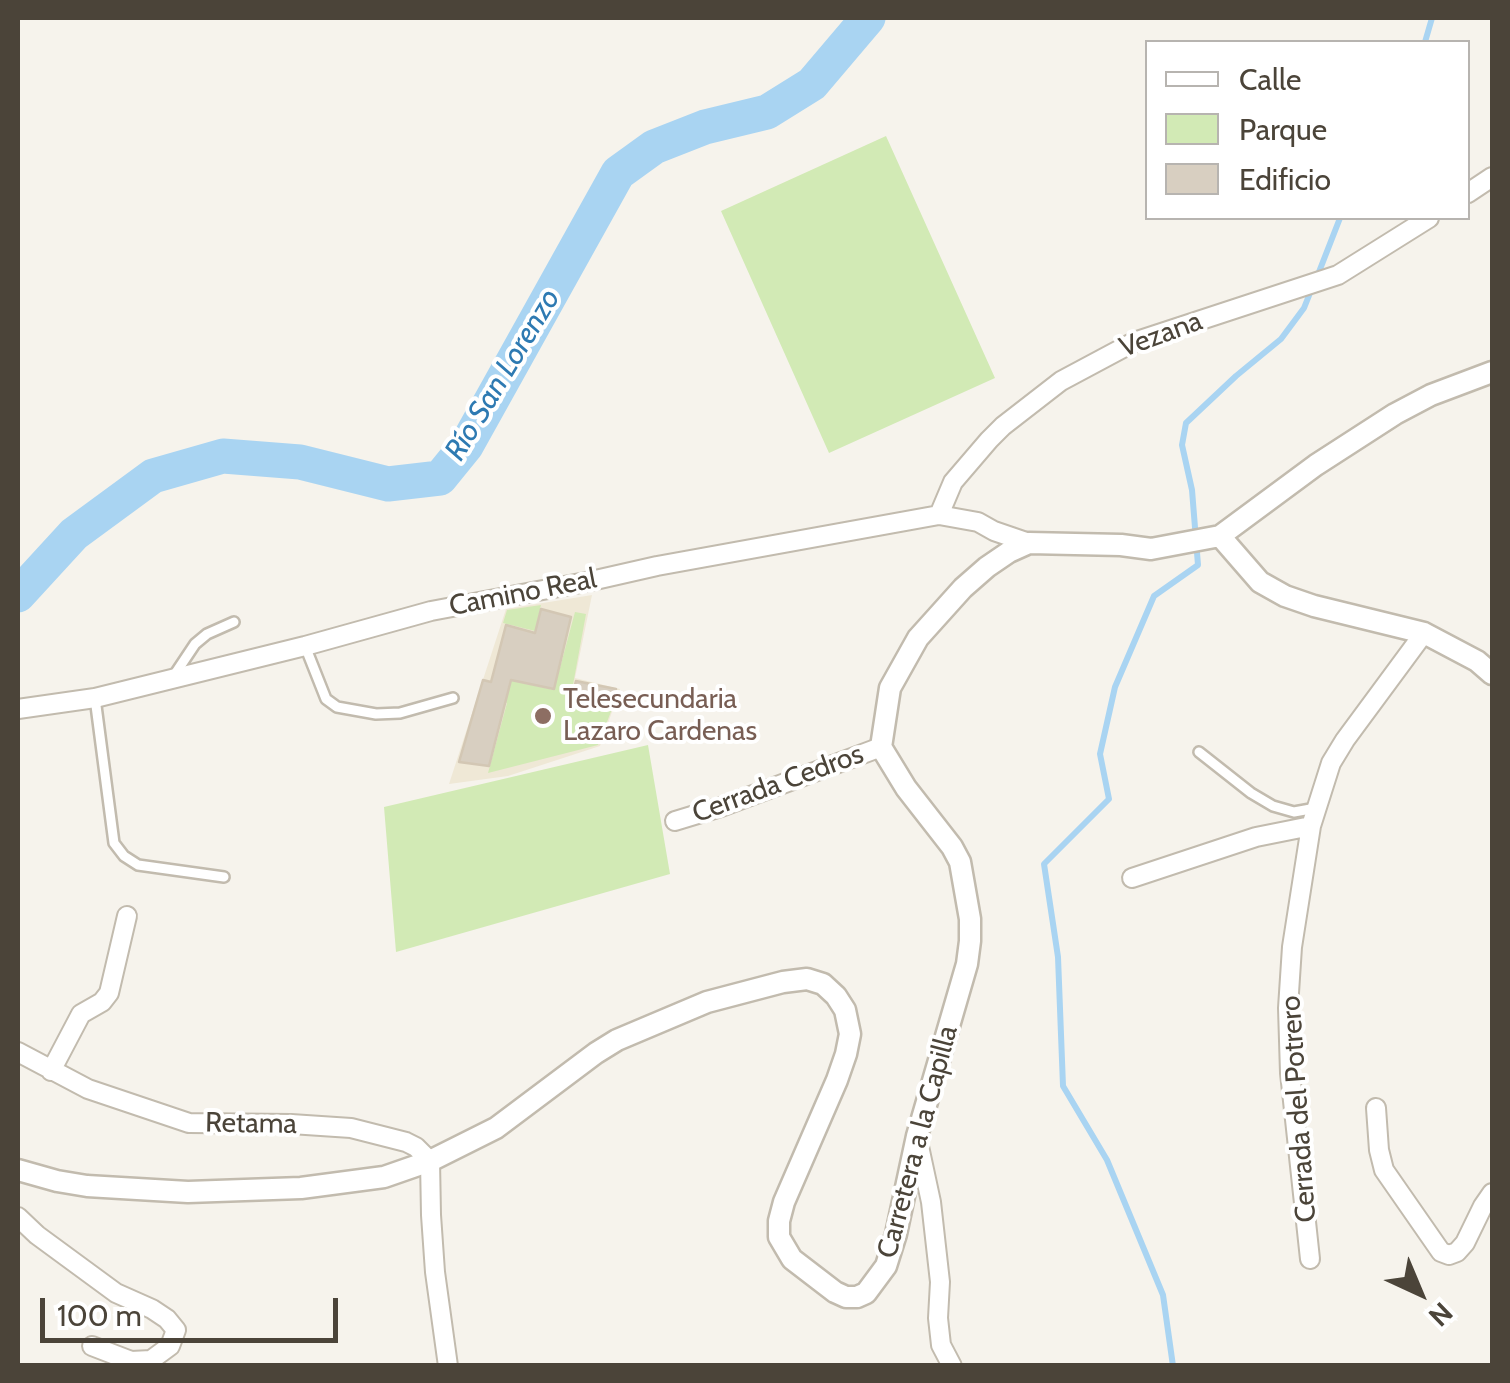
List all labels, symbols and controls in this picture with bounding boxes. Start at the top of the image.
legend [1145,40,1470,220]
text: Calle [1239,61,1301,98]
text: Parque [1239,111,1327,148]
text: Edificio [1239,161,1331,198]
water label: Río San Lorenzo [438,283,568,467]
street label: Vezana [1115,305,1207,365]
street label: Camino Real [447,562,599,624]
place label: Telesecundaria Lazaro Cardenas [563,683,757,749]
marker: Telesecundaria Lazaro Cardenas [532,705,554,727]
street label: Cerrada Cedros [688,737,868,831]
street label: Cerrada del Potrero [1274,995,1324,1223]
street label: Carretera a la Capilla [871,1022,965,1262]
street label: Retama [205,1106,297,1142]
north arrow [1370,1243,1470,1343]
scale bar [45,1278,342,1340]
text: N [1422,1295,1460,1334]
text: 100 m [57,1297,142,1334]

